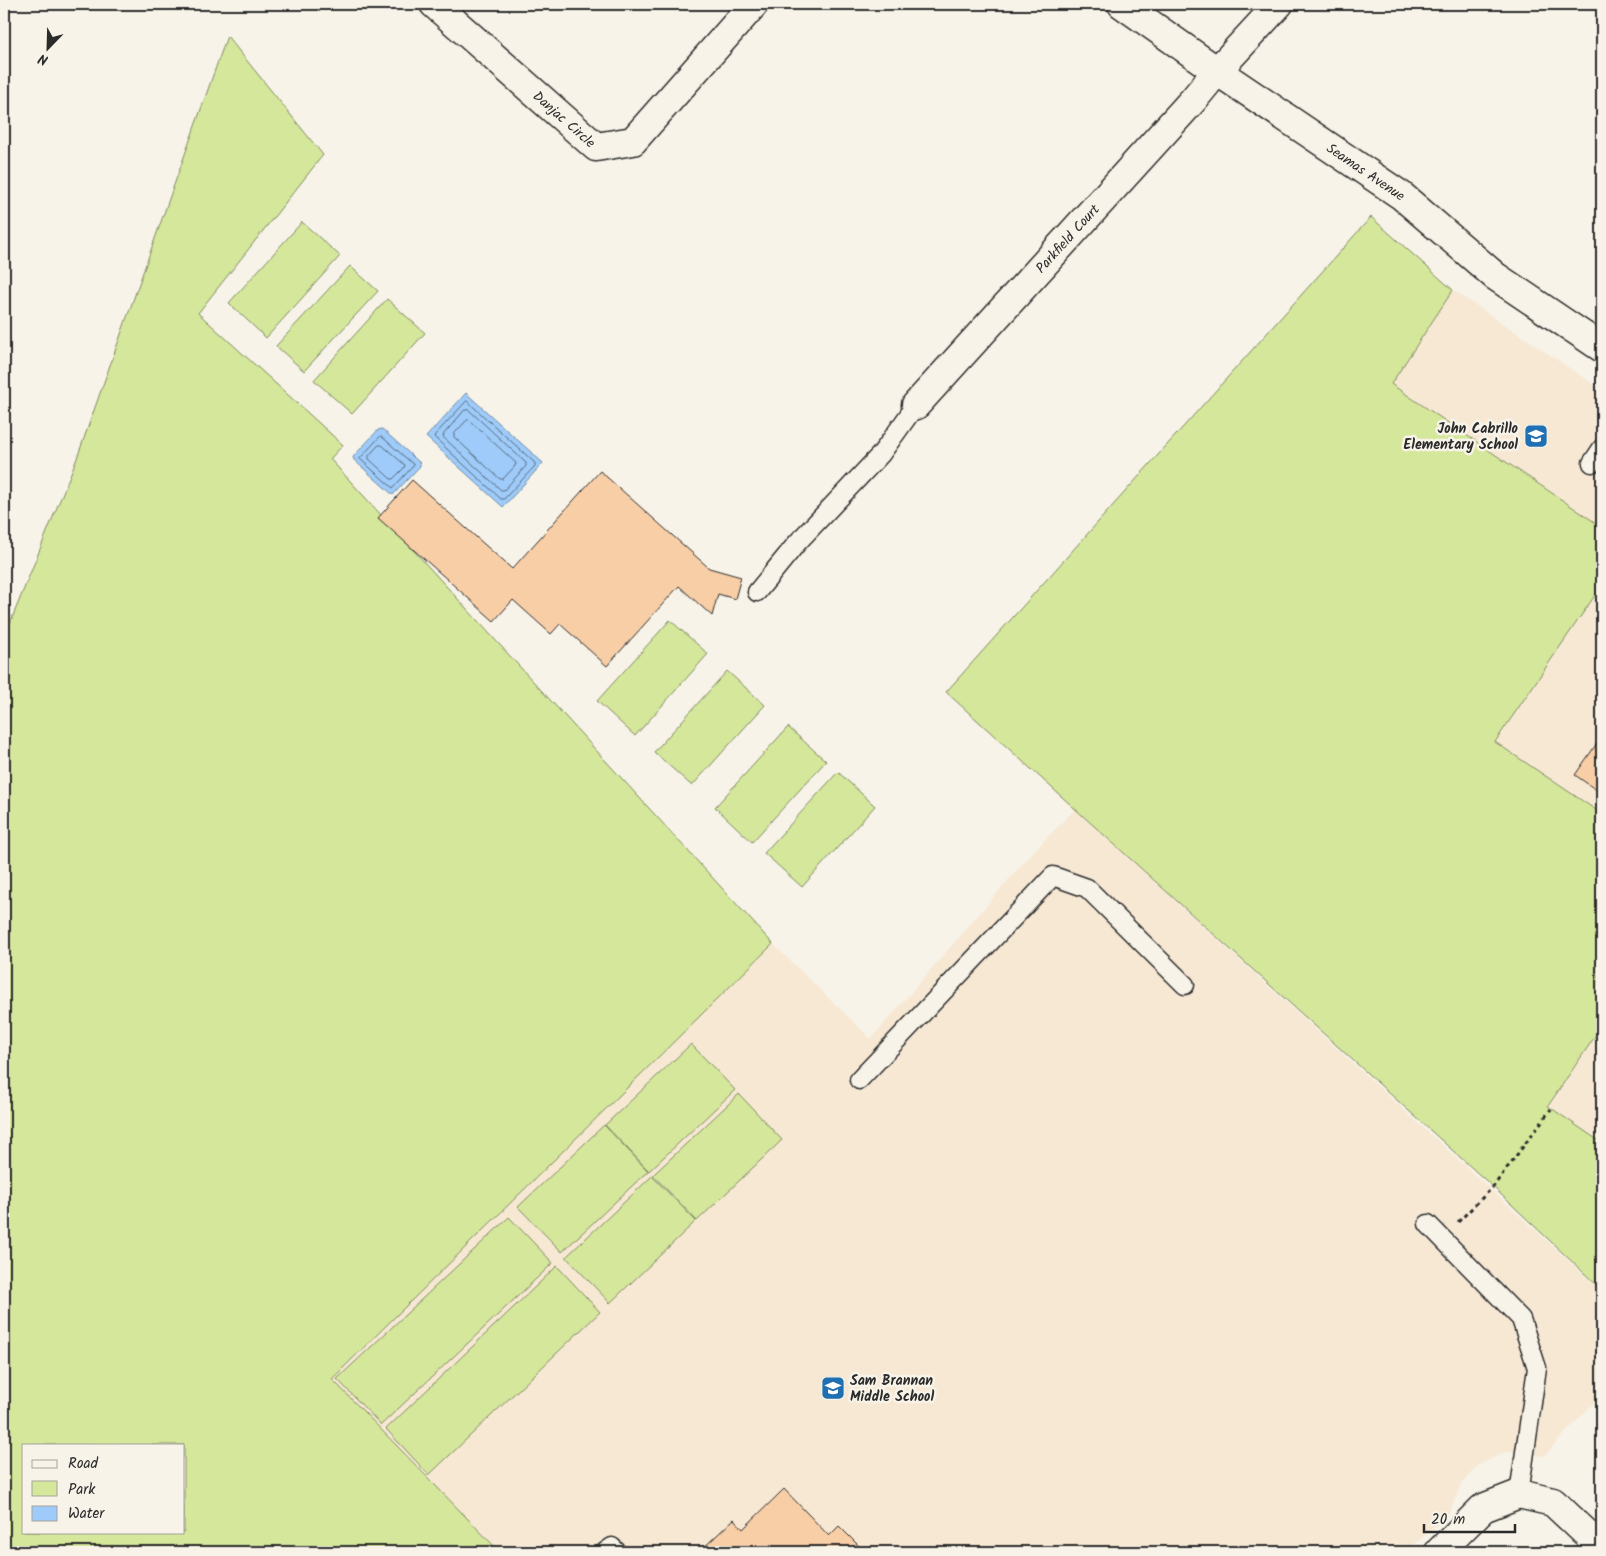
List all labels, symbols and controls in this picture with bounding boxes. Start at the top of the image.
north arrow [22,22,72,72]
text: N [35,47,52,71]
street label: Danjac Circle [527,86,601,154]
street label: Seamas Avenue [1322,138,1410,207]
street label: Parkfield Court [1031,199,1106,279]
place label: John Cabrillo Elementary School [1404,418,1519,456]
school or university icon: John Cabrillo Elementary School [1523,423,1549,449]
place label: Sam Brannan Middle School [850,1370,934,1408]
school or university icon: Sam Brannan Middle School [820,1375,846,1401]
legend [22,1444,185,1534]
text: Road [68,1452,99,1476]
text: Park [68,1478,96,1502]
scale bar [1424,1501,1515,1533]
text: Water [68,1502,105,1526]
text: 20 m [1431,1508,1465,1532]

